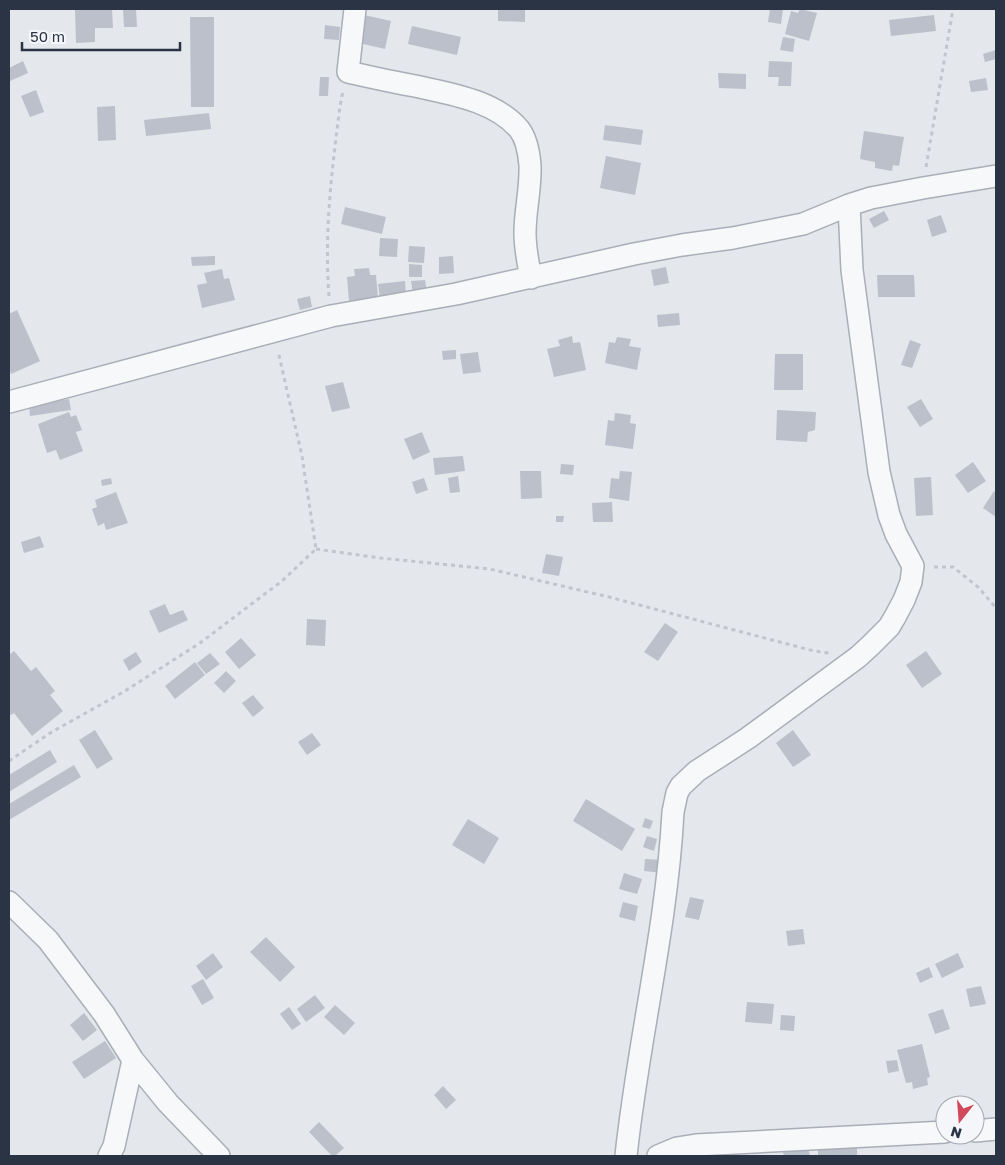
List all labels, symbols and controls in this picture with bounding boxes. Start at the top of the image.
scale bar [22,20,180,52]
text: 50 m [30,27,65,45]
north arrow [935,1095,985,1145]
text: N [948,1123,964,1143]

